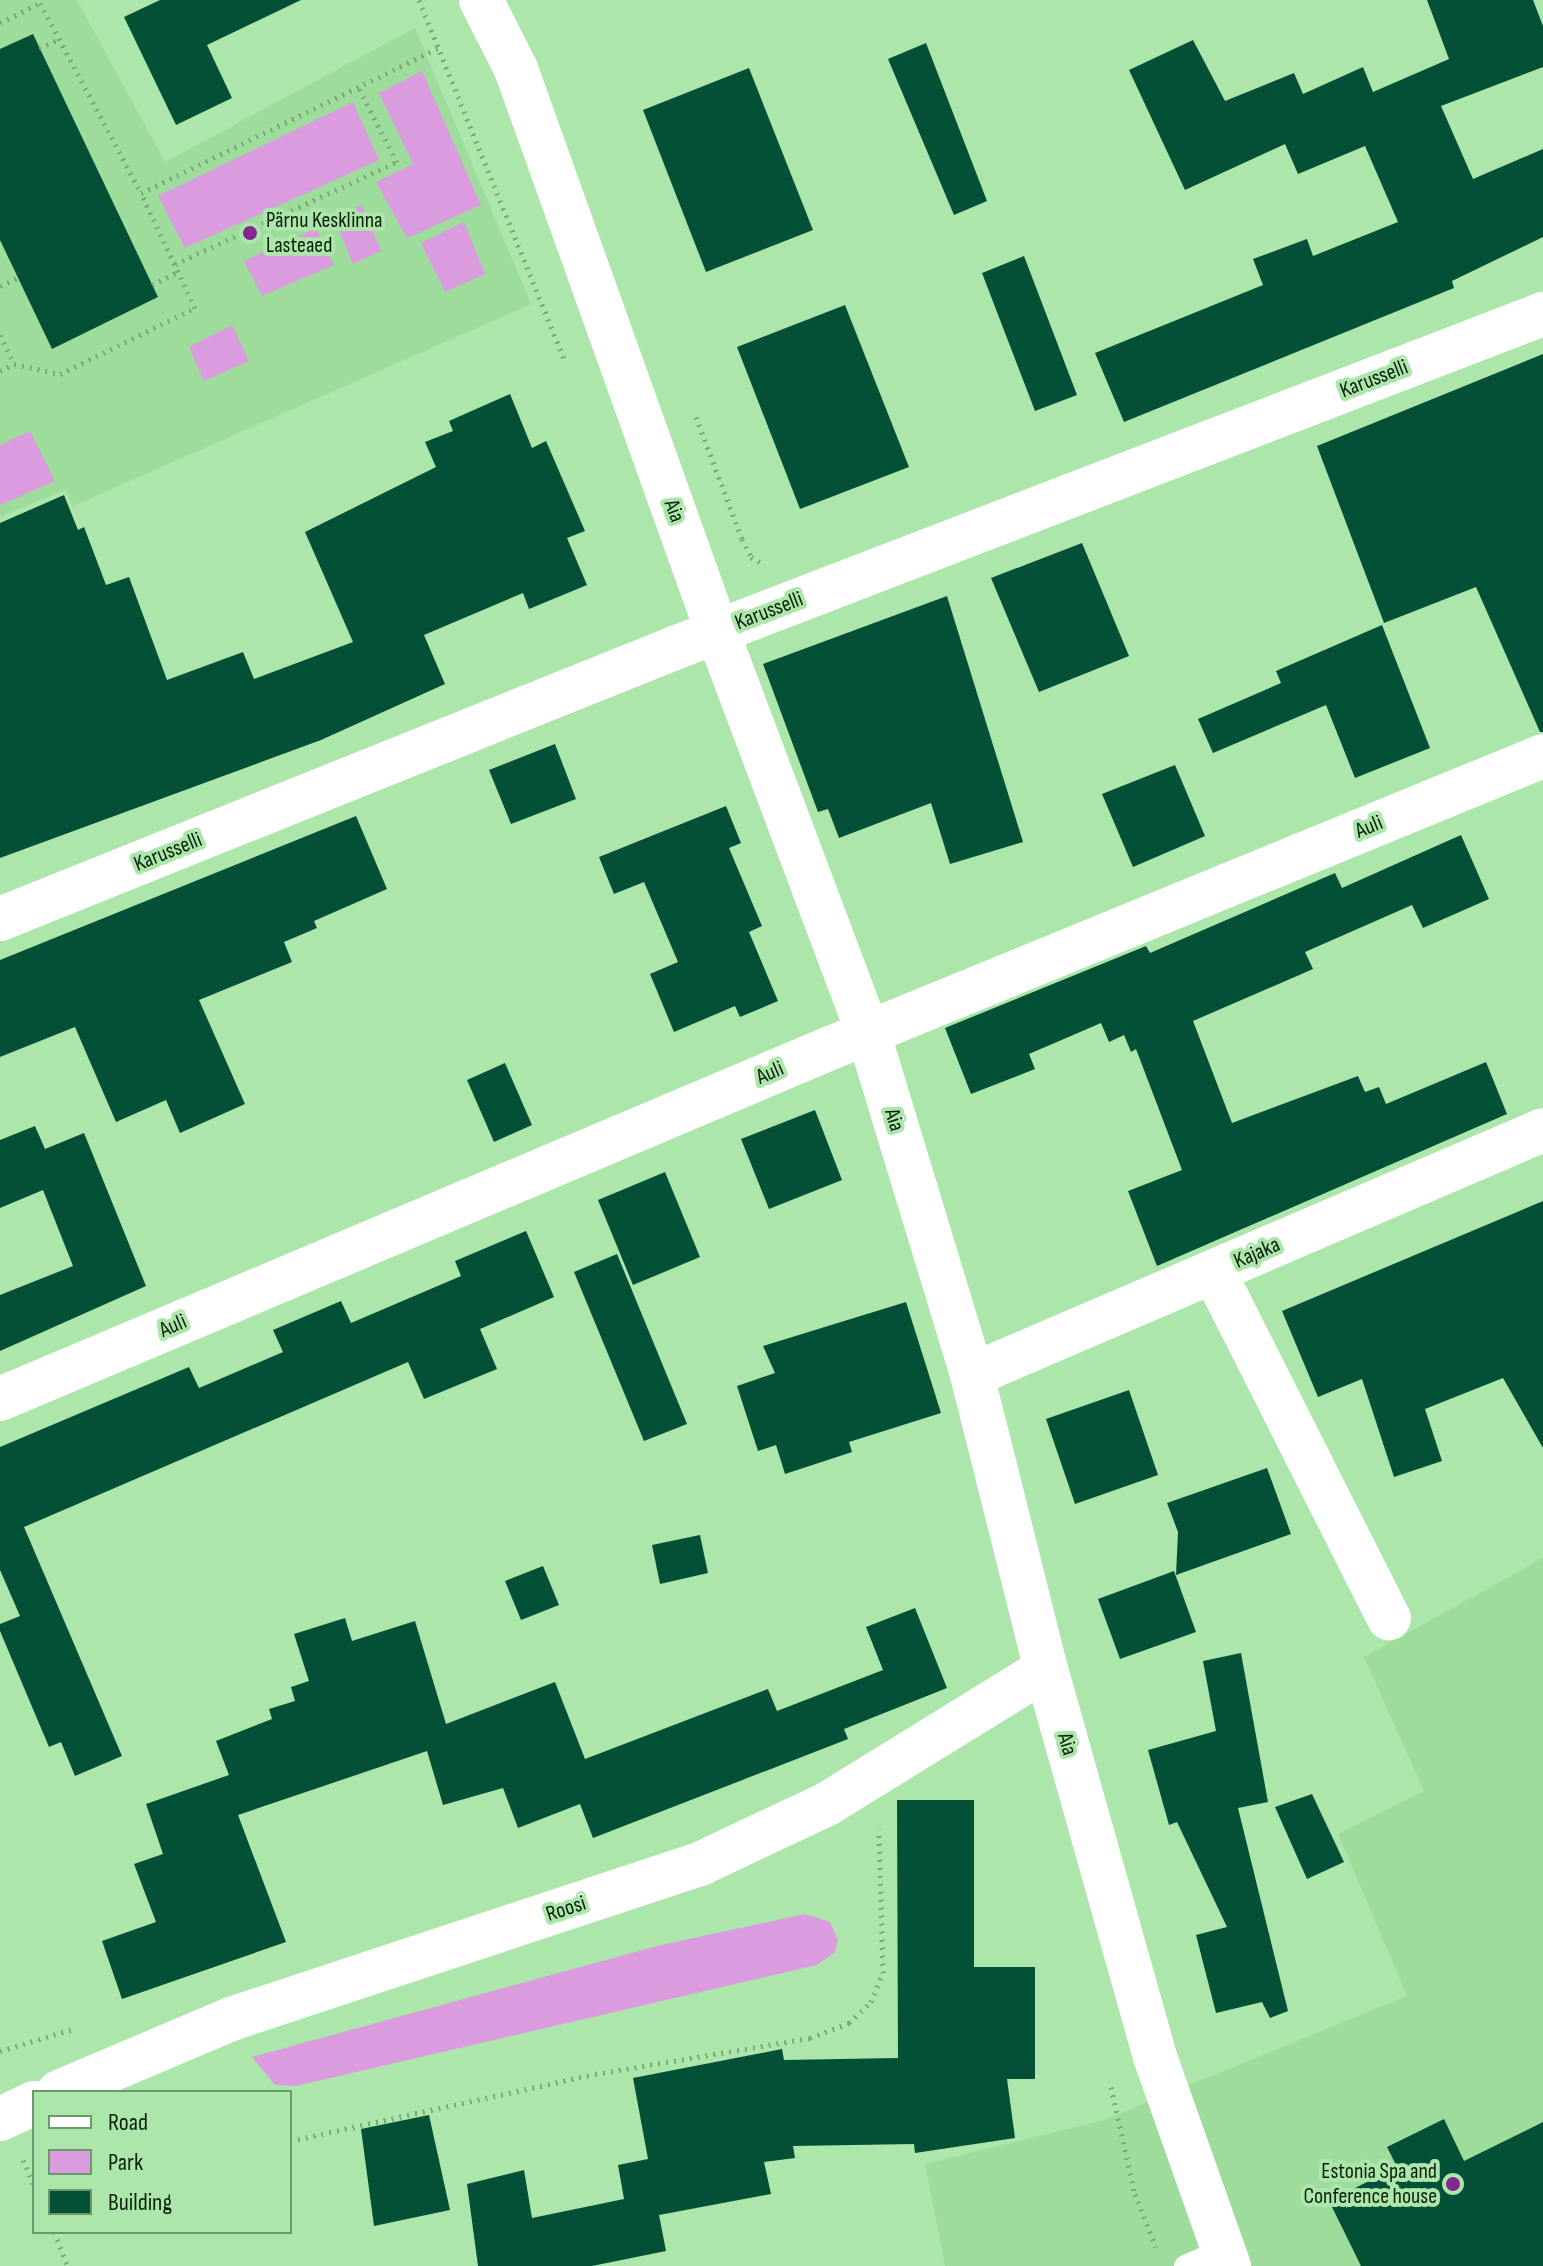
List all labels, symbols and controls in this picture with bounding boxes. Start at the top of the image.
place label: Pärnu Kesklinna Lasteaed [266,207,383,258]
marker: Pärnu Kesklinna Lasteaed [241,224,259,242]
street label: Karusselli [1336,354,1412,404]
street label: Aia [658,496,690,526]
street label: Karusselli [731,586,807,636]
street label: Auli [1351,810,1387,844]
street label: Karusselli [130,826,206,878]
street label: Auli [752,1056,788,1090]
street label: Aia [878,1106,910,1134]
street label: Kajaka [1230,1232,1284,1274]
street label: Auli [155,1309,191,1343]
street label: Aia [1051,1730,1083,1758]
street label: Roosi [543,1890,589,1928]
legend [32,2090,292,2234]
text: Road [108,2108,148,2137]
text: Park [108,2148,143,2177]
place label: Estonia Spa and Conference house [1304,2158,1437,2210]
marker: Estonia Spa and Conference house [1444,2175,1462,2193]
text: Building [108,2188,172,2217]

